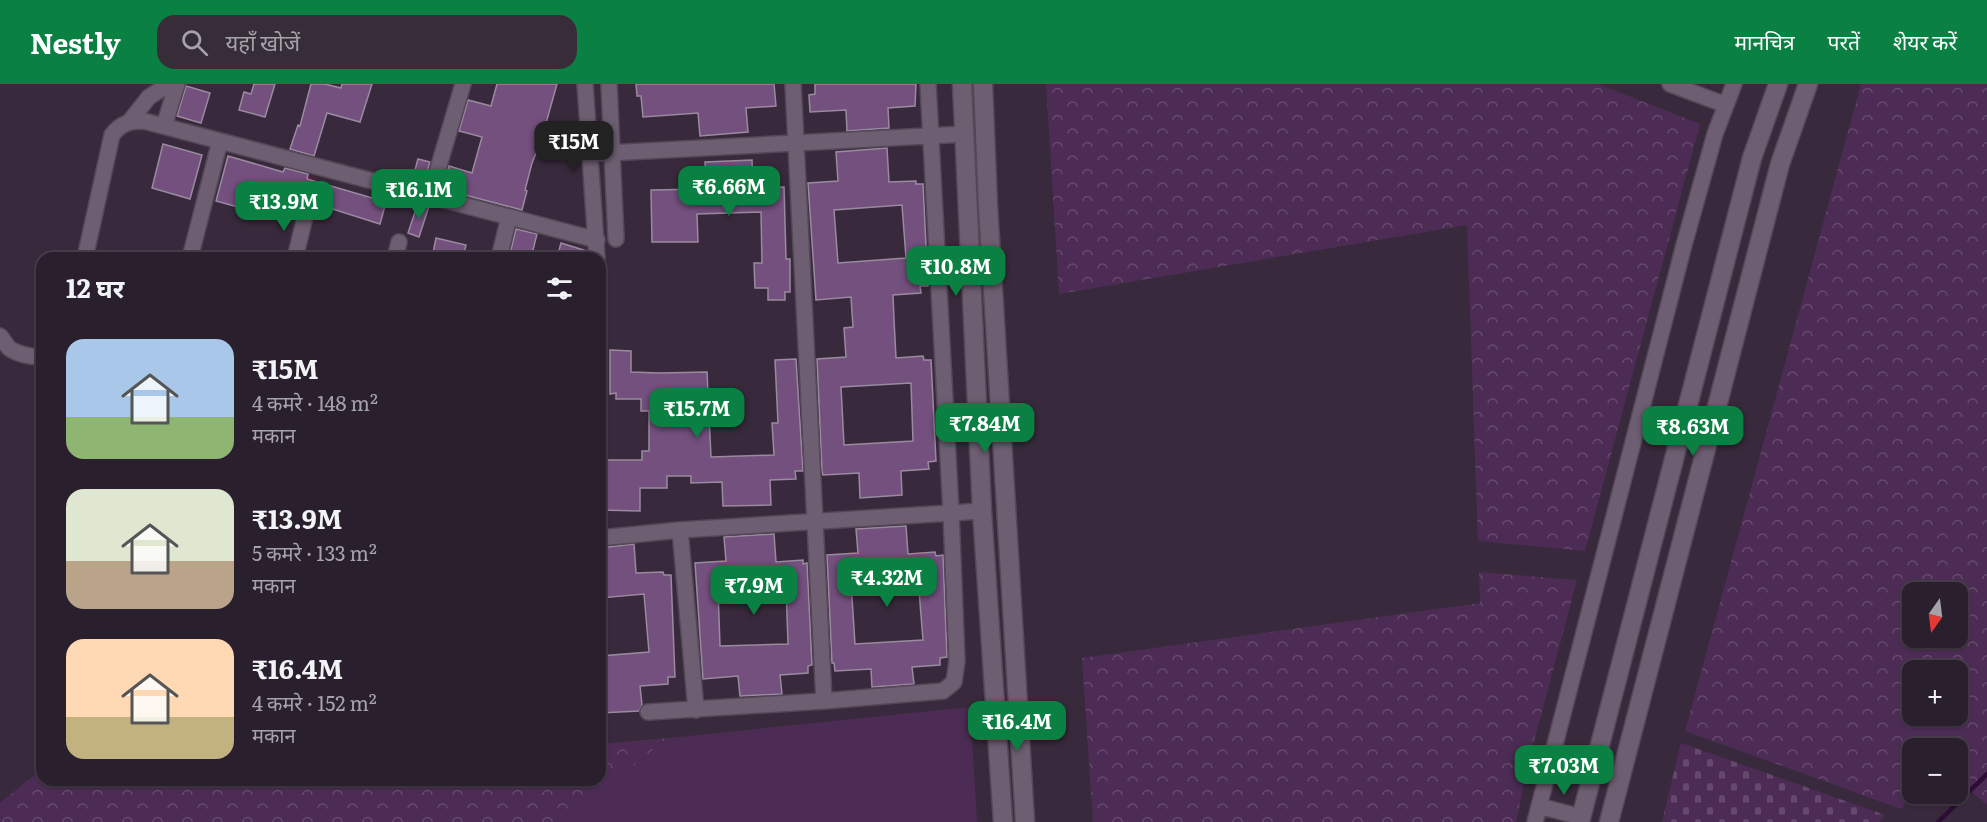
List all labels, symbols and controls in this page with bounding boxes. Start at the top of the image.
search box [157,15,577,69]
text: Nestly [30,21,121,63]
text: यहाँ खोजें [226,25,300,58]
text: मानचित्र [1735,25,1795,56]
text: परतें [1828,25,1860,56]
text: शेयर करें [1893,25,1957,56]
icon: search [178,26,211,59]
pin: ₹15M [538,121,610,172]
text: ₹15M [548,125,600,155]
pin: ₹6.66M [680,166,778,217]
pin: ₹16.1M [370,169,468,220]
text: ₹6.66M [692,170,766,200]
text: ₹16.1M [386,173,452,203]
pin: ₹13.9M [235,181,333,232]
text: ₹13.9M [249,185,319,215]
pin: ₹10.8M [907,246,1005,297]
text: ₹10.8M [921,250,992,280]
text: 12 घर [66,267,124,306]
icon: filters [543,272,576,305]
text: ₹15M [252,348,319,387]
icon: home [114,363,186,435]
text: 4 कमरे · 148 m² [252,387,378,417]
pin: ₹15.7M [648,388,746,439]
text: ₹15.7M [663,392,731,422]
pin: ₹7.84M [936,403,1034,454]
pin: ₹8.63M [1644,406,1742,457]
text: ₹7.84M [949,407,1021,437]
text: ₹8.63M [1656,410,1730,440]
text: मकान [252,419,296,449]
text: ₹13.9M [252,498,342,537]
icon: home [114,513,186,585]
text: 5 कमरे · 133 m² [252,537,377,567]
pin: ₹4.32M [838,557,936,608]
text: ₹4.32M [851,561,923,591]
pin: ₹7.9M [712,565,796,616]
text: मकान [252,569,296,599]
text: ₹7.9M [725,569,783,599]
north arrow [1902,582,1968,648]
map controls [1902,582,1968,804]
text: ₹16.4M [252,648,343,687]
button: + [1902,660,1968,726]
icon: home [114,663,186,735]
text: 4 कमरे · 152 m² [252,687,377,717]
pin: ₹16.4M [968,701,1066,752]
text: ₹16.4M [982,705,1052,735]
text: मकान [252,719,296,749]
button: − [1902,738,1968,804]
pin: ₹7.03M [1515,745,1613,796]
text: ₹7.03M [1529,749,1599,779]

